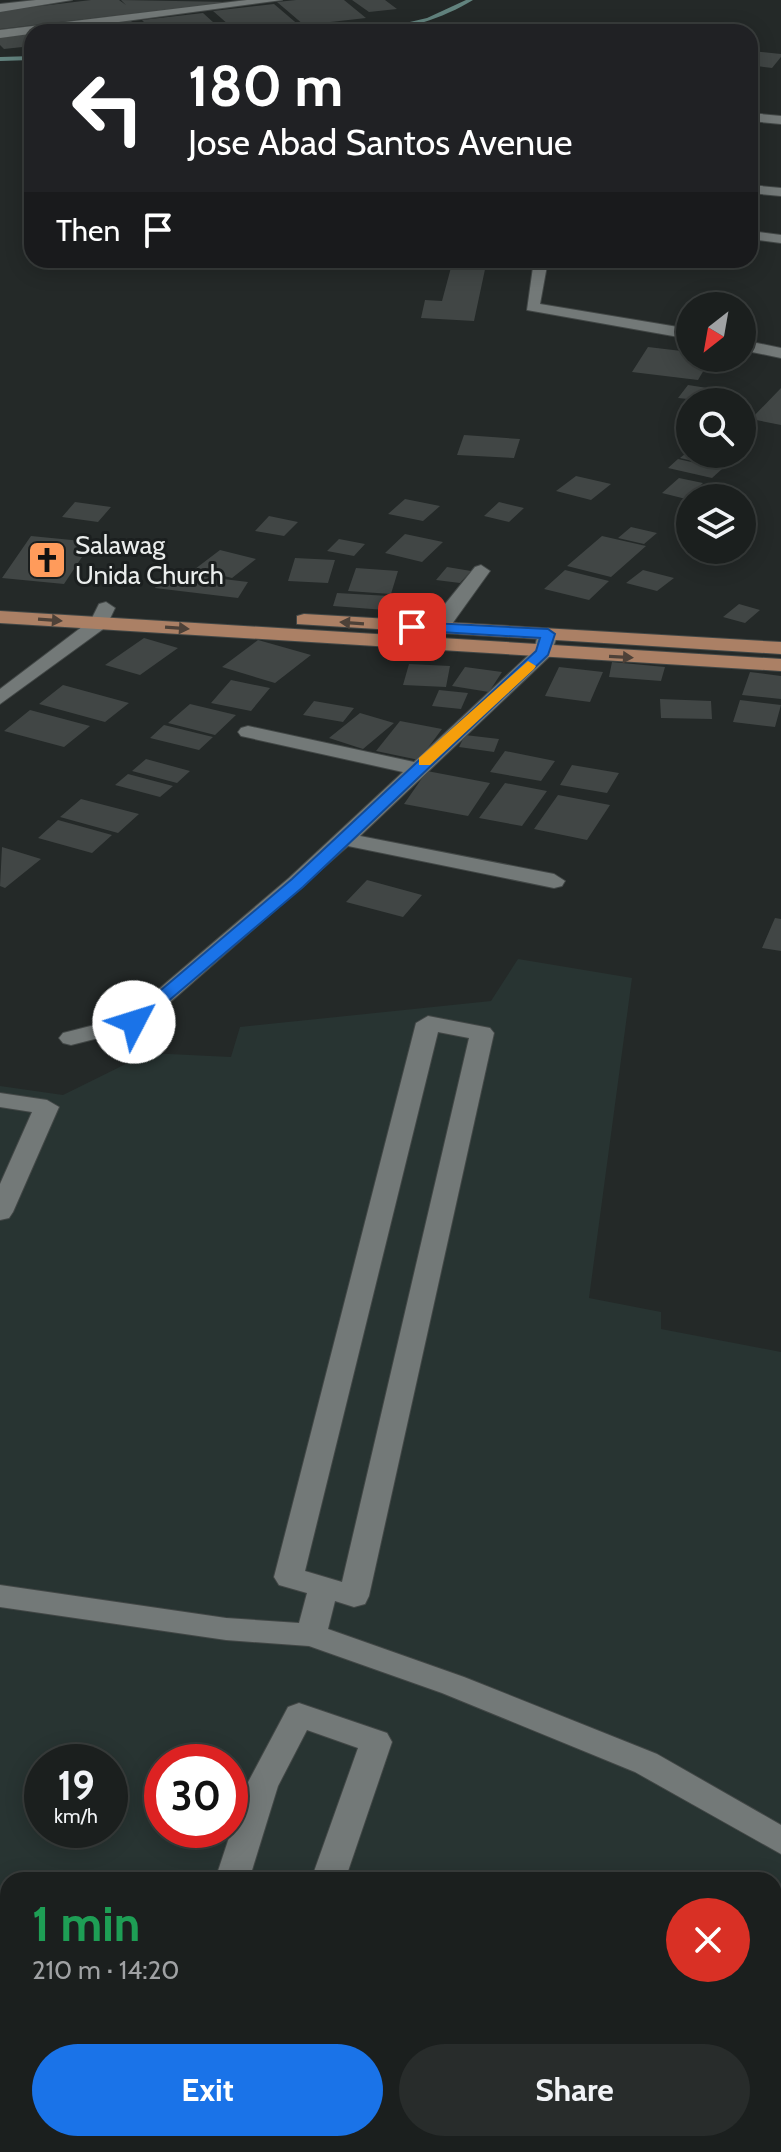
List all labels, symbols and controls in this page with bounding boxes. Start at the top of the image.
text: 180 m [188,52,343,120]
icon: left [56,56,160,160]
text: Jose Abad Santos Avenue [188,120,573,164]
icon: arrive [136,208,180,252]
text: Then [56,212,120,249]
north arrow [676,292,756,372]
map controls [676,292,756,564]
button: search [676,388,756,468]
button: layers [676,484,756,564]
place label: Salawag Unida Church [75,529,224,591]
church icon: Salawag Unida Church [26,539,68,581]
pin [378,593,446,661]
icon: arrive [390,605,434,649]
one-way arrow [38,614,63,627]
one-way arrow [339,616,364,629]
one-way arrow [165,622,190,635]
one-way arrow [609,650,634,663]
position arrow [92,980,176,1064]
speed limit sign: 30 [144,1744,248,1848]
text: 19 [57,1761,95,1810]
text: km/h [54,1804,98,1828]
text: 1 min [32,1895,140,1953]
button: close [666,1898,750,1982]
text: 210 m · 14:20 [32,1954,179,1986]
button: Exit [32,2044,383,2136]
button: Share [399,2044,750,2136]

